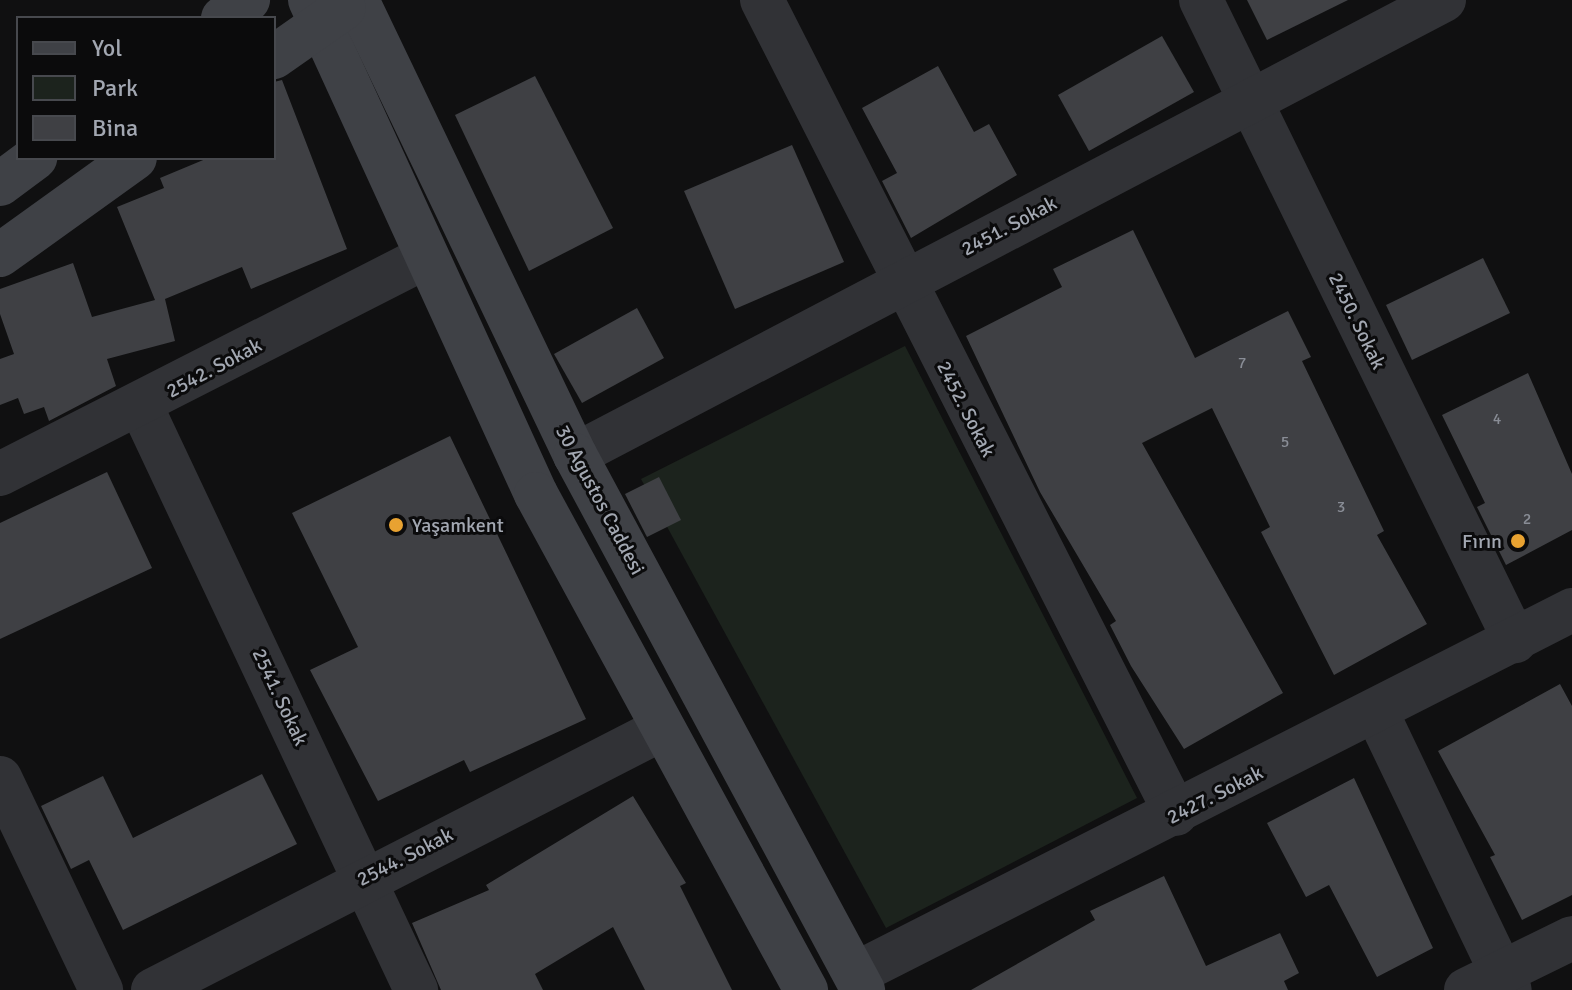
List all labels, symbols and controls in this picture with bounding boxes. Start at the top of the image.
legend [16,16,276,160]
text: Yol [92,33,122,63]
text: Park [92,73,138,103]
text: Bina [92,113,138,143]
street label: 2451. Sokak [957,191,1061,261]
street label: 2450. Sokak [1323,269,1391,373]
street label: 2542. Sokak [162,333,266,403]
house number: 7 [1238,353,1246,373]
street label: 2452. Sokak [932,357,1000,461]
house number: 4 [1493,409,1501,429]
street label: 30 Agustos Caddesi [550,421,650,579]
house number: 5 [1281,432,1289,452]
house number: 3 [1337,497,1345,517]
house number: 2 [1523,509,1531,529]
place label: Yaşamkent [412,513,504,537]
marker: Yaşamkent [387,516,405,534]
place label: Fırın [1462,529,1502,553]
marker: Fırın [1509,532,1527,550]
street label: 2541. Sokak [247,645,313,749]
street label: 2427. Sokak [1163,761,1267,829]
street label: 2544. Sokak [353,823,457,891]

